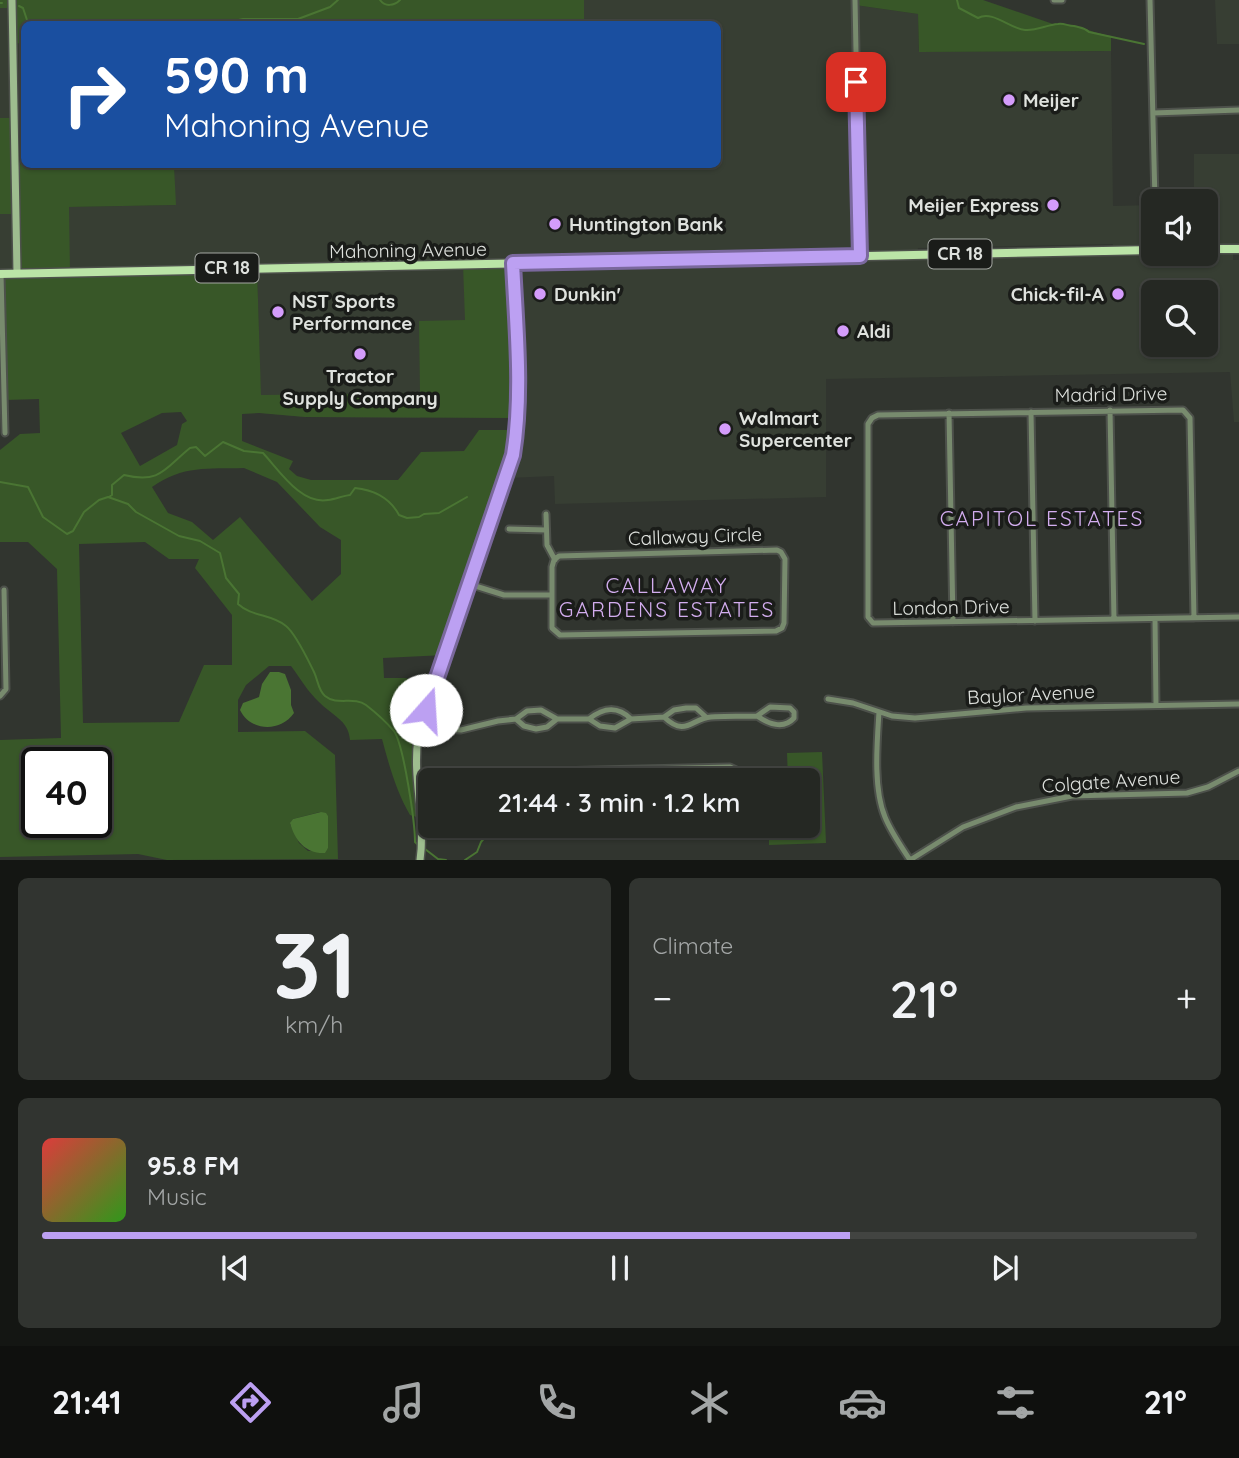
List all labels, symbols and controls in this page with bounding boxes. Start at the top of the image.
text: 590 m [164,44,309,105]
icon: right [49,49,140,140]
pin [826,52,886,112]
icon: arrive [837,63,875,101]
place label: Meijer [1023,88,1079,112]
marker: Meijer [1001,92,1017,108]
text: Mahoning Avenue [164,105,429,145]
map controls [1141,189,1218,357]
button: sound [1141,189,1218,266]
place label: Meijer Express [908,193,1039,217]
marker: Meijer Express [1045,197,1061,213]
place label: Huntington Bank [569,212,724,236]
marker: Huntington Bank [547,216,563,232]
street label: Mahoning Avenue [329,237,487,263]
road number: CR 18 [928,240,992,268]
road number: CR 18 [196,254,258,282]
button: search [1141,280,1218,357]
place label: Dunkin' [554,282,621,306]
place label: Chick-fil-A [1011,282,1104,306]
marker: Dunkin' [532,286,548,302]
marker: Chick-fil-A [1110,286,1126,302]
place label: NST Sports Performance [292,289,412,335]
marker: NST Sports Performance [270,304,286,320]
place label: Aldi [857,319,891,343]
marker: Aldi [835,323,851,339]
marker: Tractor Supply Company [352,346,368,362]
place label: Tractor Supply Company [282,364,438,410]
street label: Madrid Drive [1055,381,1167,407]
place label: Walmart Supercenter [739,406,852,452]
marker: Walmart Supercenter [717,421,733,437]
district label: CAPITOL ESTATES [940,505,1144,531]
street label: Callaway Circle [628,522,762,550]
district label: CALLAWAY GARDENS ESTATES [559,572,775,622]
street label: London Drive [892,594,1010,620]
position arrow [389,673,463,747]
street label: Baylor Avenue [967,679,1095,709]
speed limit sign: 40 [21,747,112,838]
street label: Colgate Avenue [1041,764,1181,798]
text: 21:44 · 3 min · 1.2 km [498,786,740,819]
text: 31 [272,907,356,1021]
text: Climate [653,931,733,960]
text: 21° [890,966,958,1031]
text: − [653,974,672,1022]
text: + [1176,974,1197,1022]
text: km/h [285,1010,343,1039]
text: 95.8 FM [147,1149,240,1182]
text: Music [147,1182,207,1211]
icon: previous [216,1249,254,1287]
icon: pause [601,1249,639,1287]
icon: next [986,1249,1024,1287]
icon: directions [226,1378,275,1427]
icon: music [379,1378,428,1427]
icon: phone [532,1378,581,1427]
icon: climate [685,1378,734,1427]
icon: car [838,1378,887,1427]
icon: filters [991,1378,1040,1427]
text: 21:41 [52,1382,122,1422]
text: 21° [1144,1382,1187,1422]

